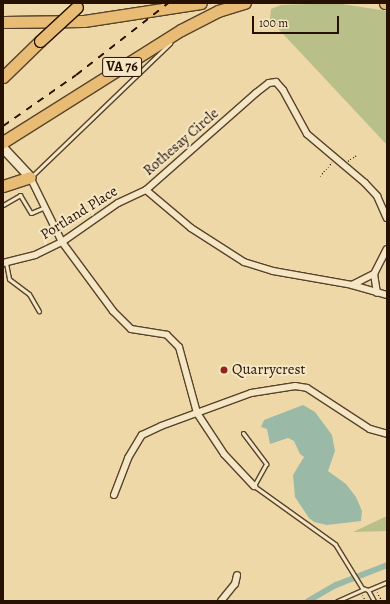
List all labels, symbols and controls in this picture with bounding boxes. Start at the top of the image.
scale bar [254,8,341,34]
text: 100 m [259,15,288,31]
road number: VA 76 [102,55,142,79]
street label: Rothesay Circle [140,104,222,180]
street label: Portland Place [37,182,121,244]
place label: Quarrycrest [232,361,305,379]
marker: Quarrycrest [219,365,229,375]

